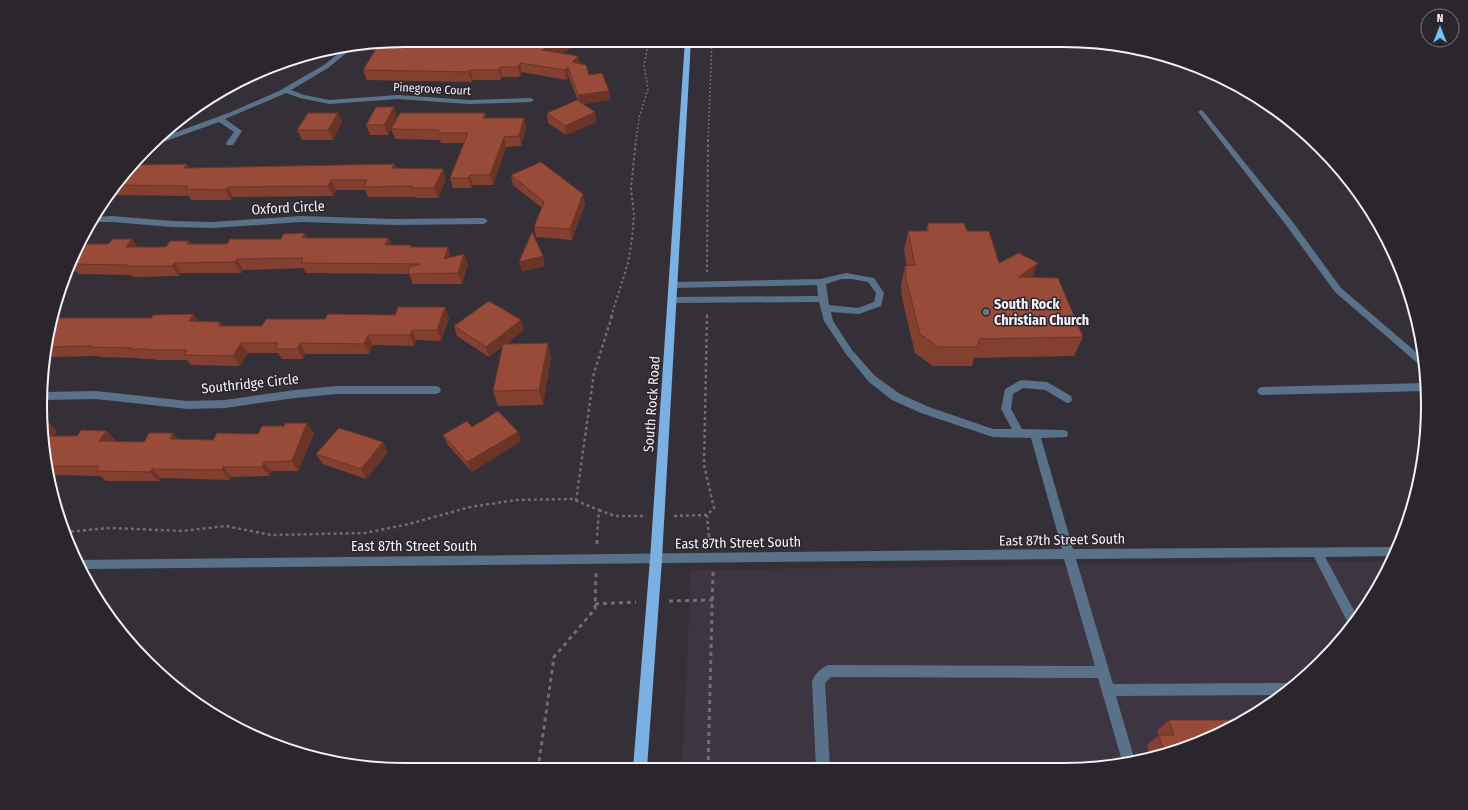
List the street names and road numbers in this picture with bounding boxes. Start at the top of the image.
street label: Pinegrove Court [393,80,471,98]
street label: Oxford Circle [251,198,325,218]
street label: South Rock Road [640,355,664,453]
street label: Southridge Circle [201,370,300,398]
street label: East 87th Street South [999,530,1125,550]
street label: East 87th Street South [675,533,801,553]
street label: East 87th Street South [351,538,477,555]

